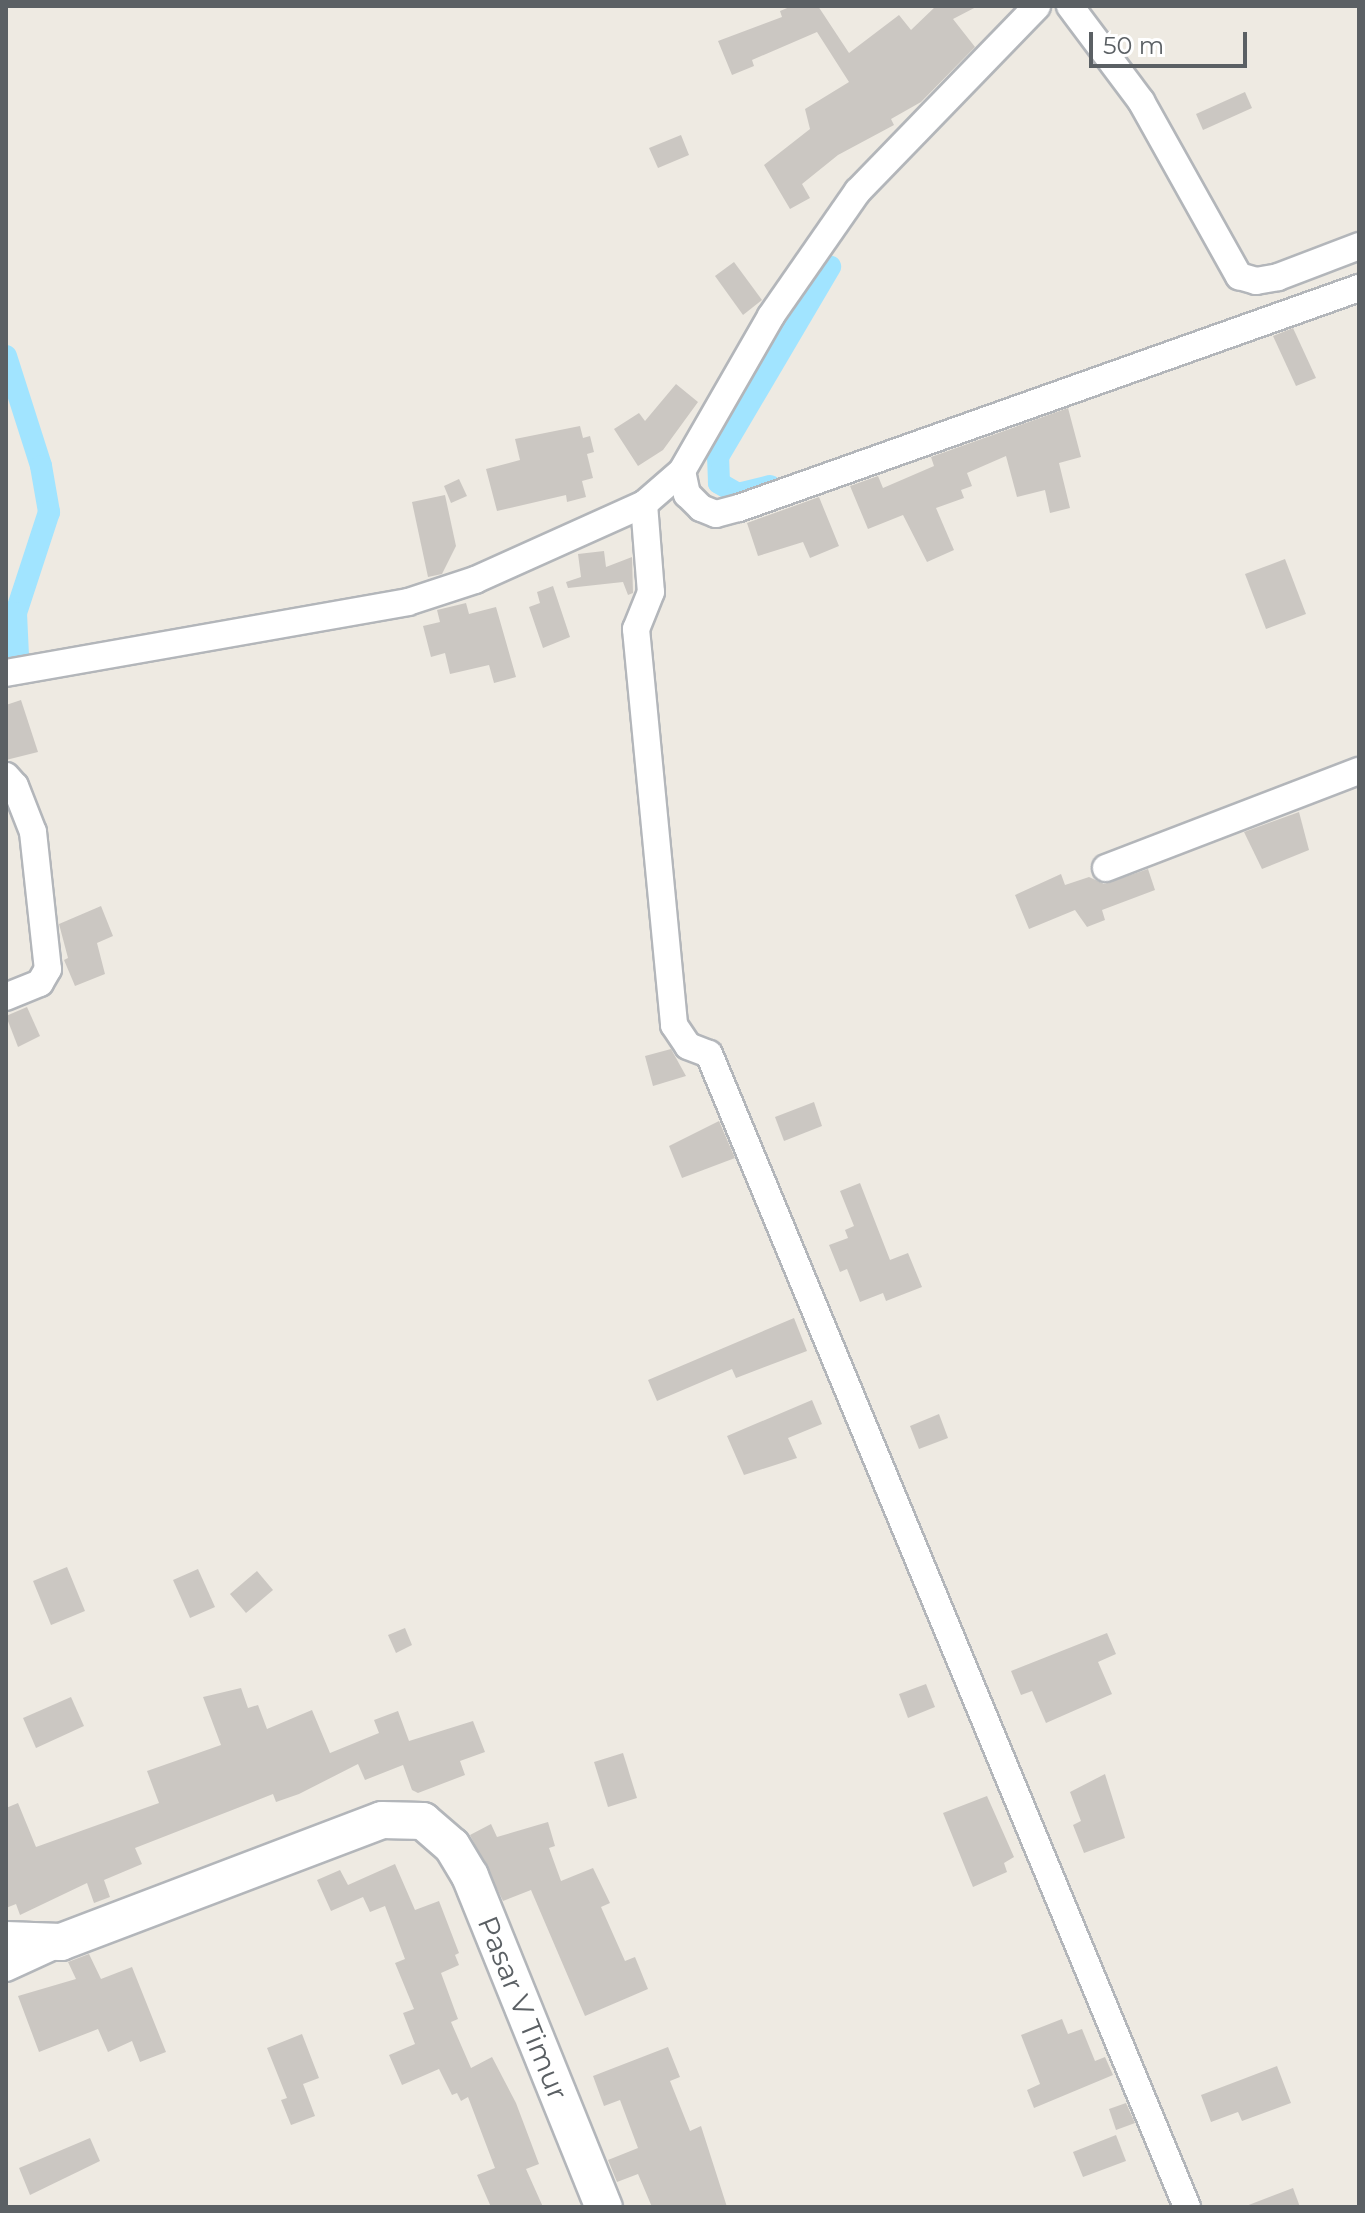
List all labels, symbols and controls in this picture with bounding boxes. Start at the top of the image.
scale bar [1093,16,1251,66]
text: 50 m [1103,31,1164,60]
street label: Pasar V Timur [471,1911,575,2105]

